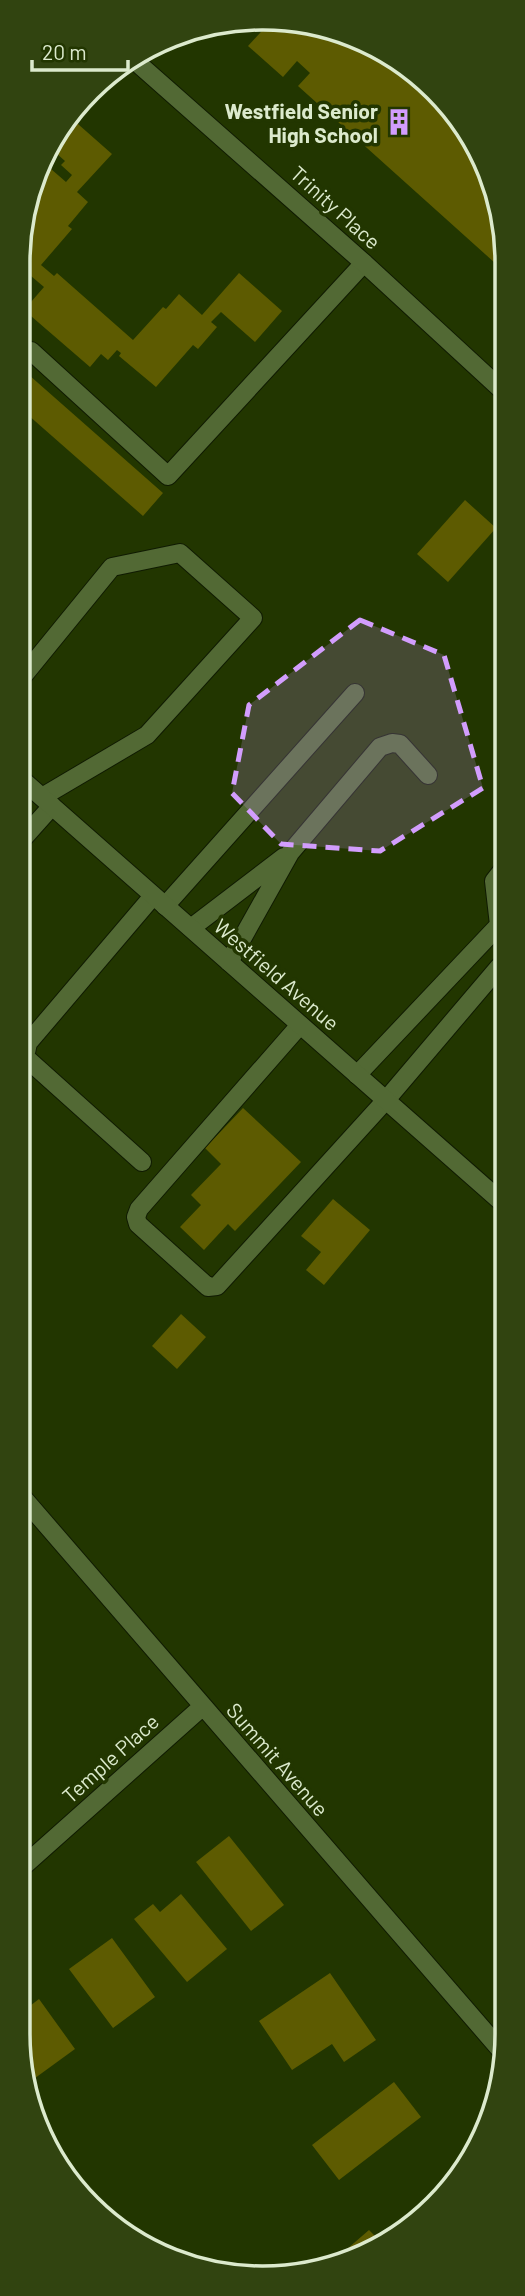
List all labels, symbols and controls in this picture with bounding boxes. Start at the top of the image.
scale bar [32,28,128,72]
text: 20 m [42,39,87,64]
place label: Westfield Senior High School [224,98,378,147]
building icon: Westfield Senior High School [384,107,414,137]
street label: Trinity Place [286,160,386,254]
street label: Westfield Avenue [209,913,345,1035]
street label: Summit Avenue [222,1697,334,1821]
street label: Temple Place [57,1708,163,1808]

